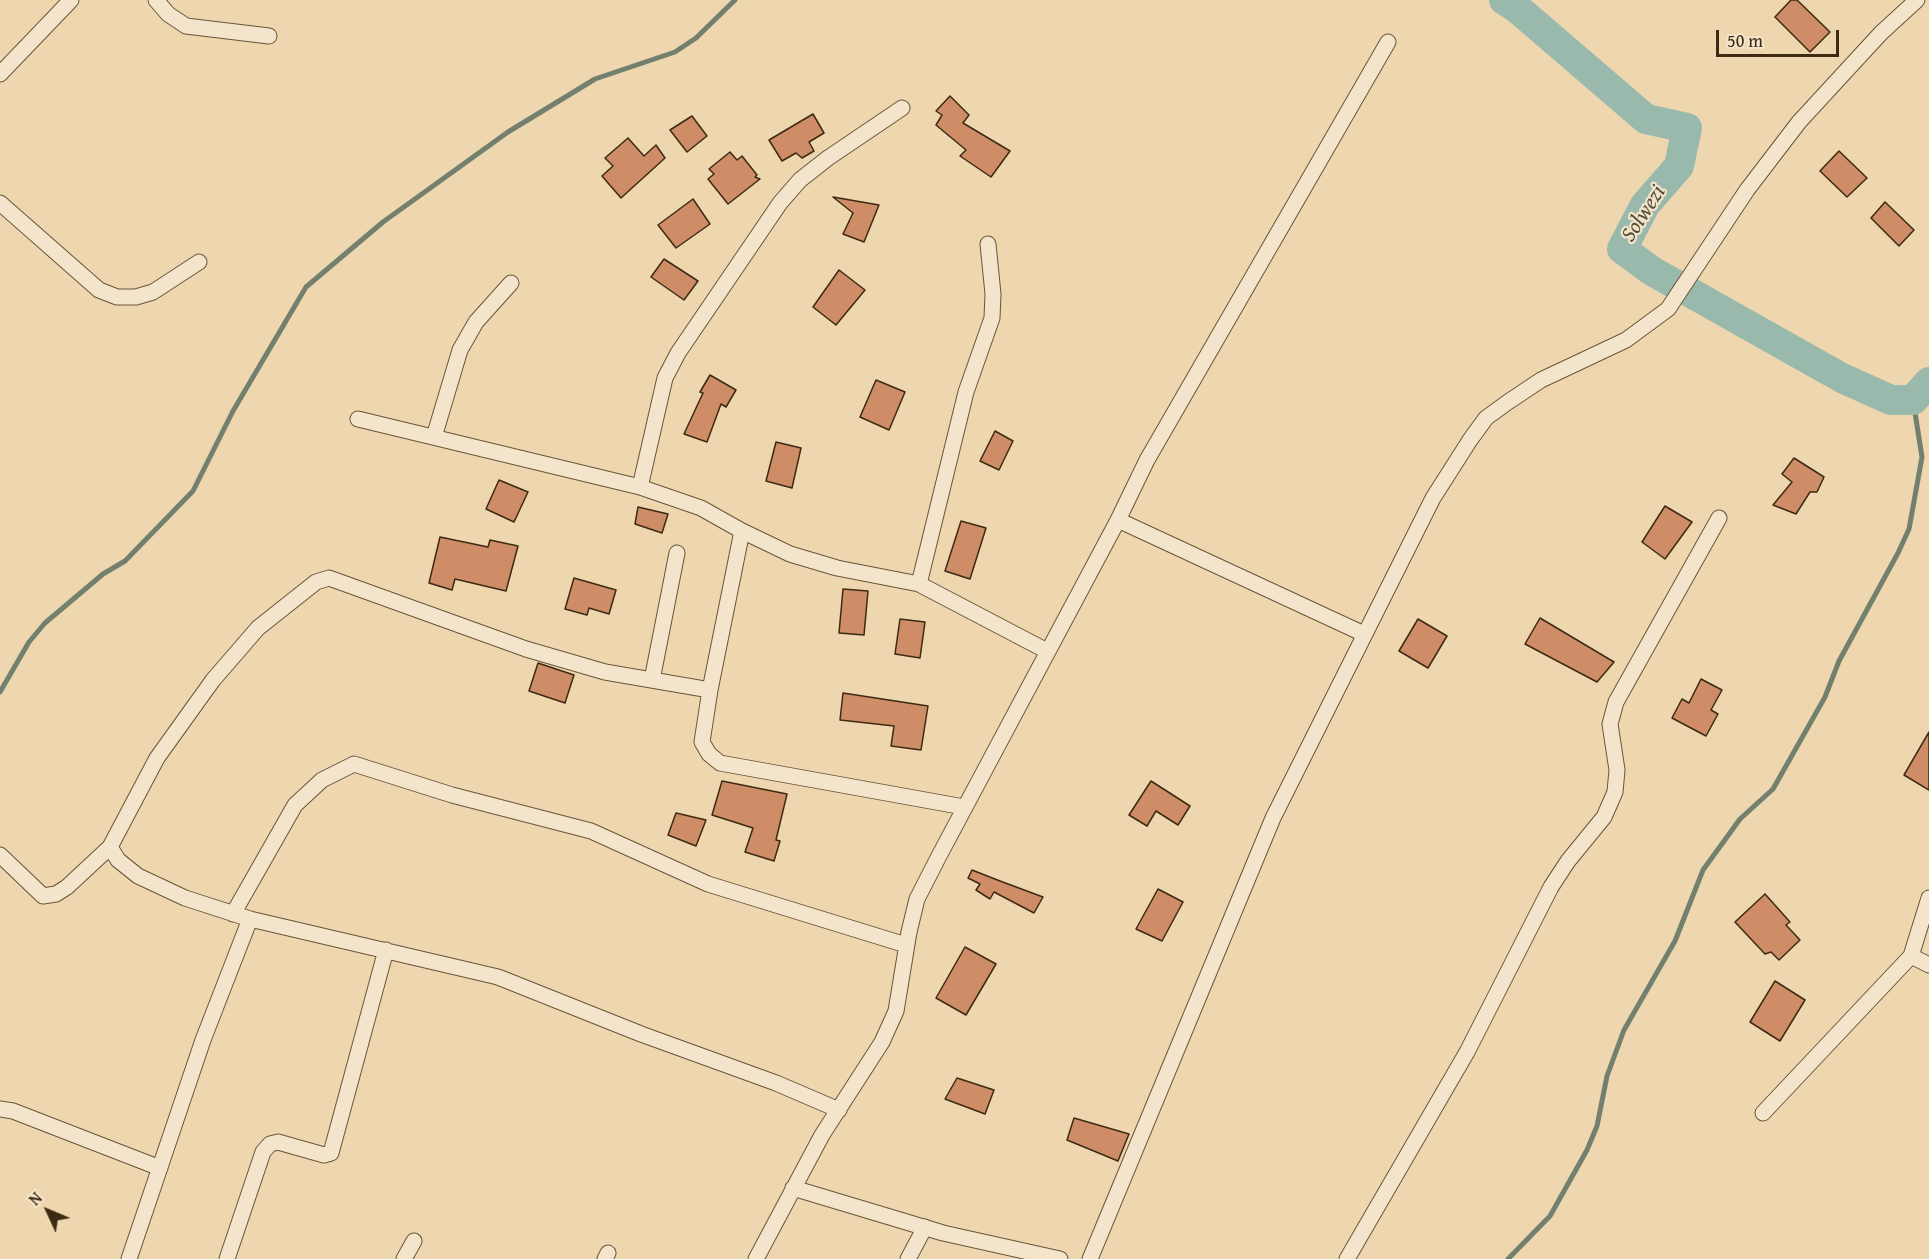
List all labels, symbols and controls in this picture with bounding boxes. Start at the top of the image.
scale bar [1719,18,1842,56]
text: 50 m [1727,27,1763,54]
water label: Solwezi [1616,181,1672,247]
north arrow [18,1181,78,1241]
text: N [23,1186,47,1211]

